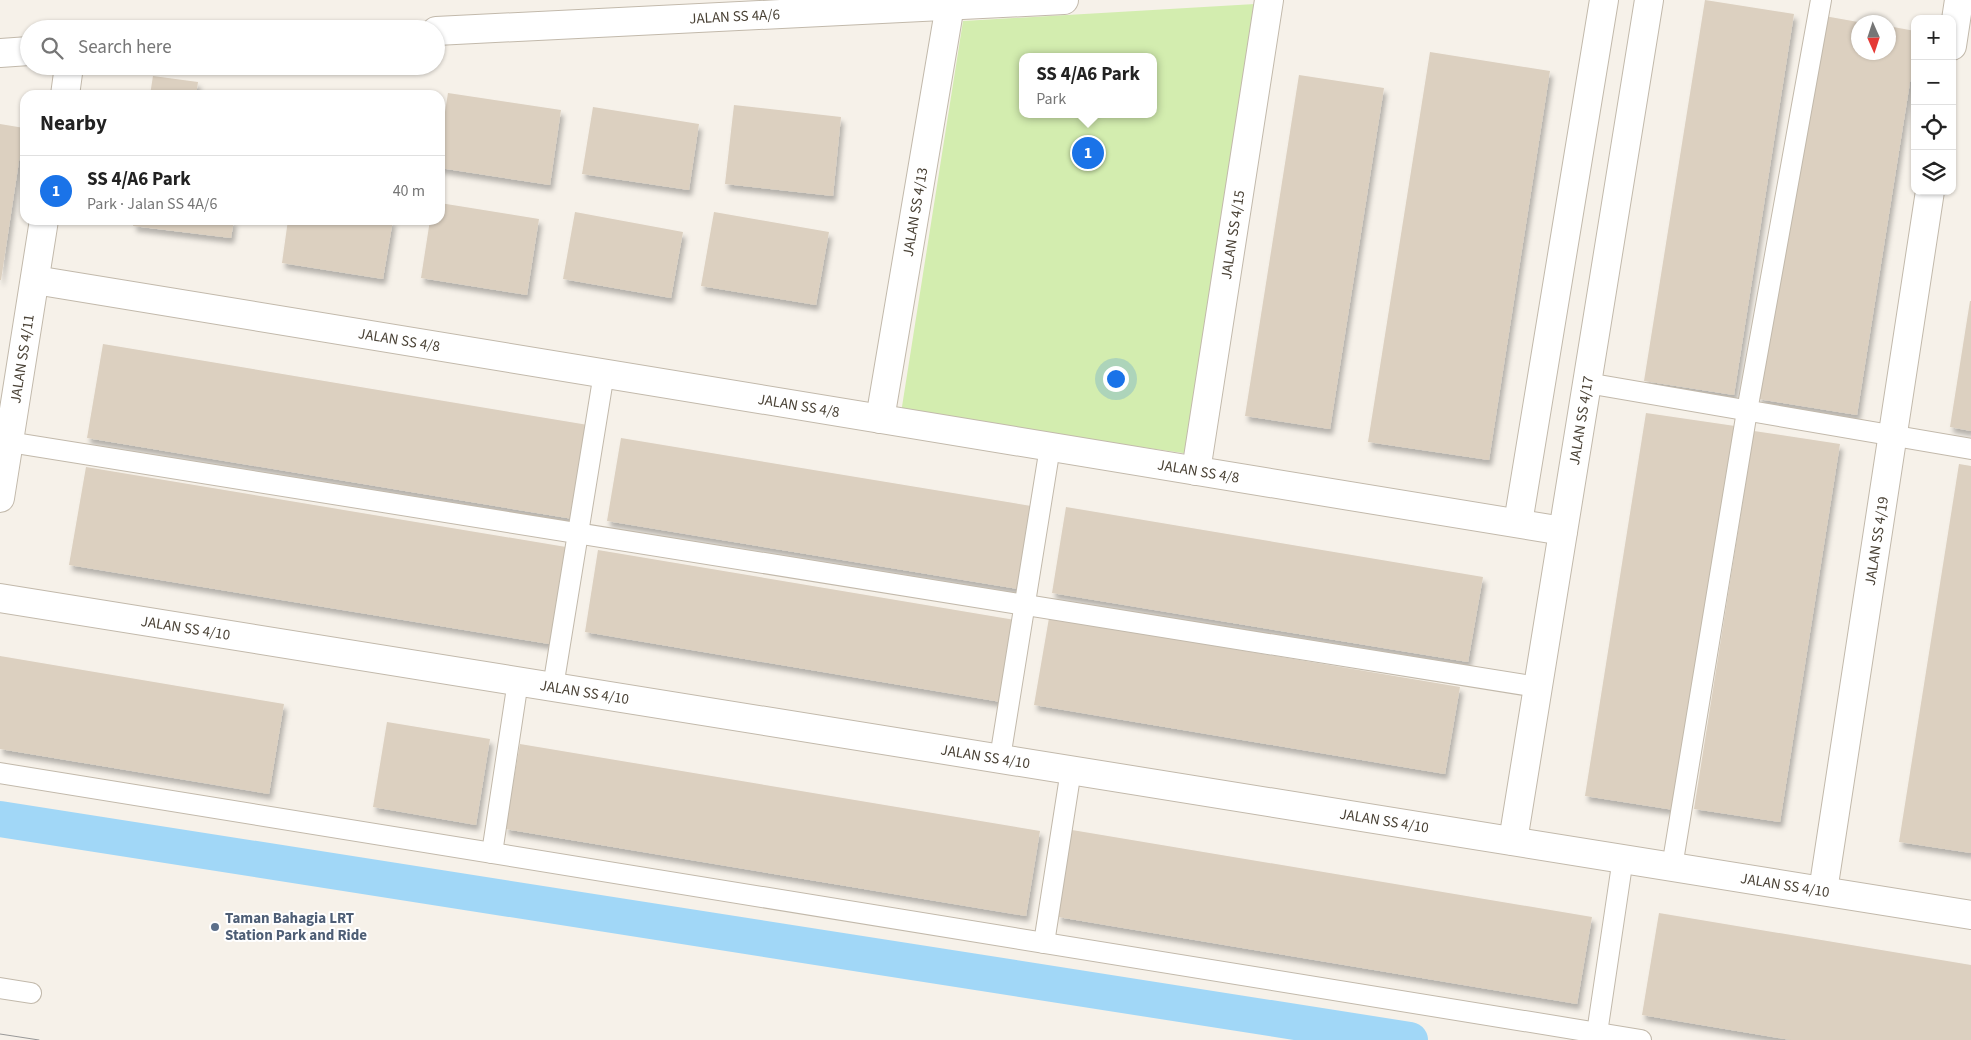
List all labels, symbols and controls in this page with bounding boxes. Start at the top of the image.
street label: JALAN SS 4A/6 [689,4,781,29]
north arrow [1851,15,1896,60]
map controls [1911,15,1956,195]
button: + [1911,15,1956,60]
search box [20,20,445,75]
icon: search [38,34,66,62]
text: Search here [78,34,172,61]
popup [1019,53,1157,118]
button: − [1911,60,1956,105]
text: SS 4/A6 Park [1036,61,1140,88]
text: Park [1036,88,1066,110]
button: locate [1911,105,1956,150]
text: Nearby [40,108,107,138]
pin: 1 [1072,134,1104,172]
button: layers [1911,150,1956,195]
text: SS 4/A6 Park [87,166,191,193]
street label: JALAN SS 4/13 [898,166,933,258]
text: 1 [52,180,60,202]
text: 40 m [393,180,425,202]
street label: JALAN SS 4/15 [1216,189,1250,281]
text: Park · Jalan SS 4A/6 [87,193,217,215]
street label: JALAN SS 4/11 [5,313,40,405]
street label: JALAN SS 4/8 [357,323,442,357]
your location [1103,366,1129,392]
street label: JALAN SS 4/17 [1564,374,1599,467]
street label: JALAN SS 4/8 [756,389,841,423]
street label: JALAN SS 4/8 [1156,455,1241,489]
street label: JALAN SS 4/19 [1860,495,1894,587]
street label: JALAN SS 4/10 [139,611,232,646]
street label: JALAN SS 4/10 [538,675,631,710]
street label: JALAN SS 4/10 [939,739,1031,774]
street label: JALAN SS 4/10 [1338,804,1430,839]
street label: JALAN SS 4/10 [1739,868,1831,903]
place label: Taman Bahagia LRT Station Park and Ride [225,908,367,946]
marker: Taman Bahagia LRT Station Park and Ride [209,921,221,933]

